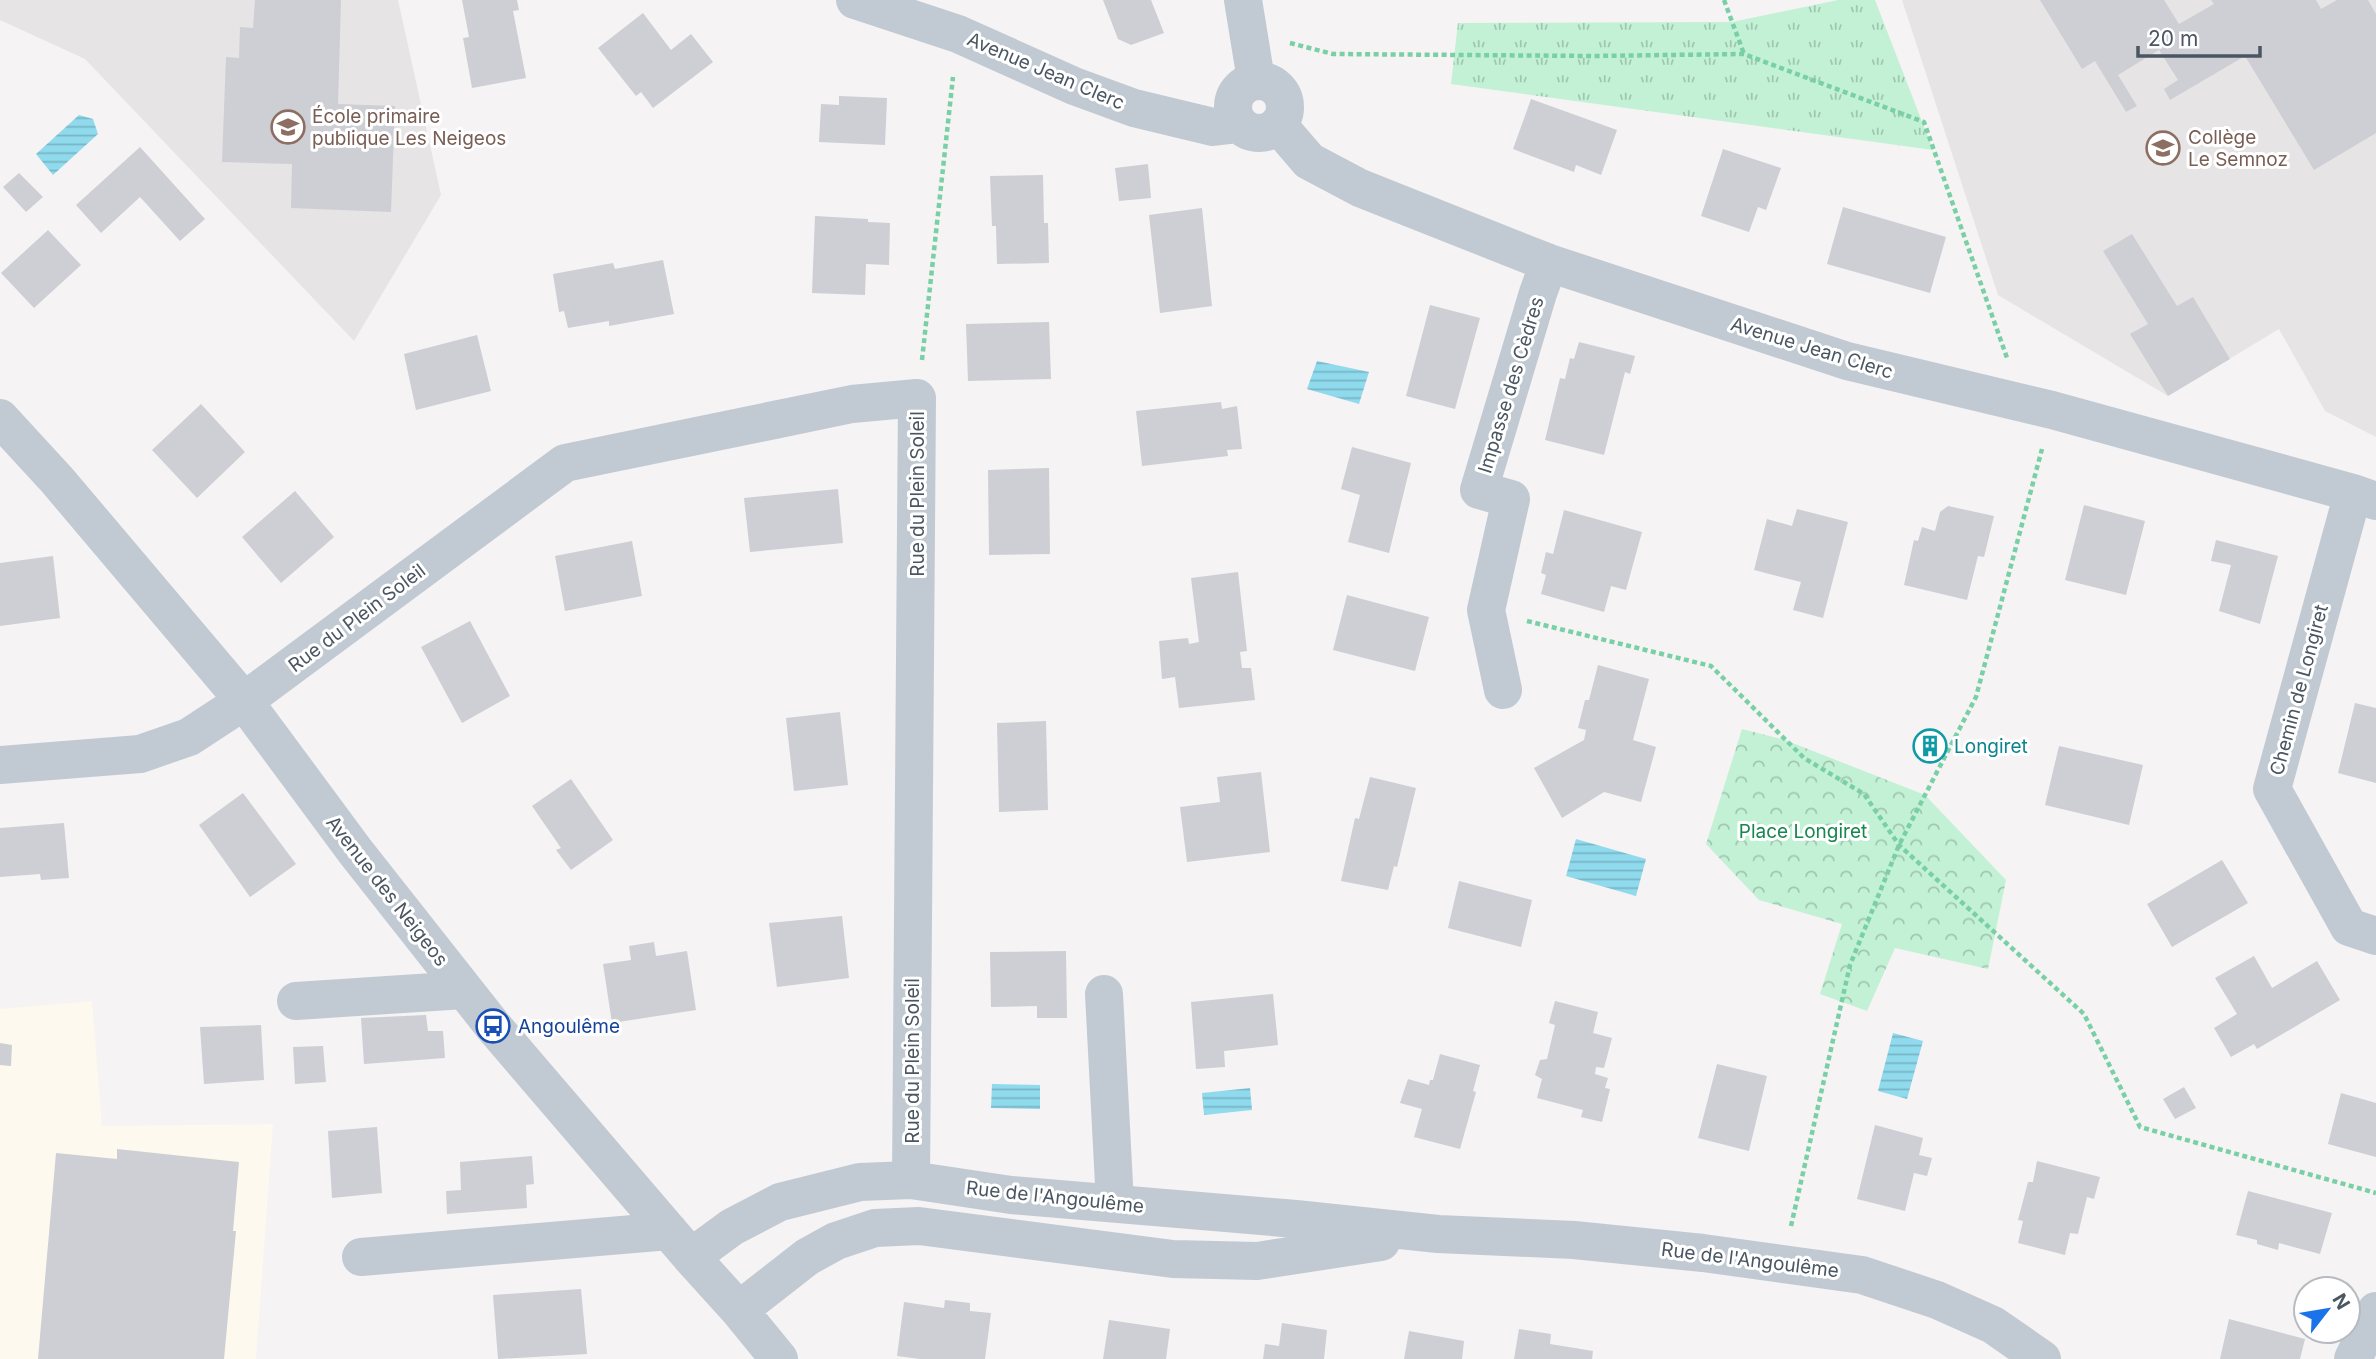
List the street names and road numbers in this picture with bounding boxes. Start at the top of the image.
street label: Avenue Jean Clerc [964,27,1128,115]
street label: Impasse des Cèdres [1473,294,1549,476]
street label: Avenue Jean Clerc [1728,312,1896,384]
street label: Rue du Plein Soleil [906,411,929,577]
street label: Rue du Plein Soleil [284,559,430,677]
street label: Chemin de Longiret [2265,602,2333,778]
street label: Avenue des Neigeos [321,811,453,971]
street label: Rue du Plein Soleil [901,978,924,1144]
street label: Rue de l'Angoulême [965,1176,1145,1218]
street label: Rue de l'Angoulême [1660,1238,1840,1282]

